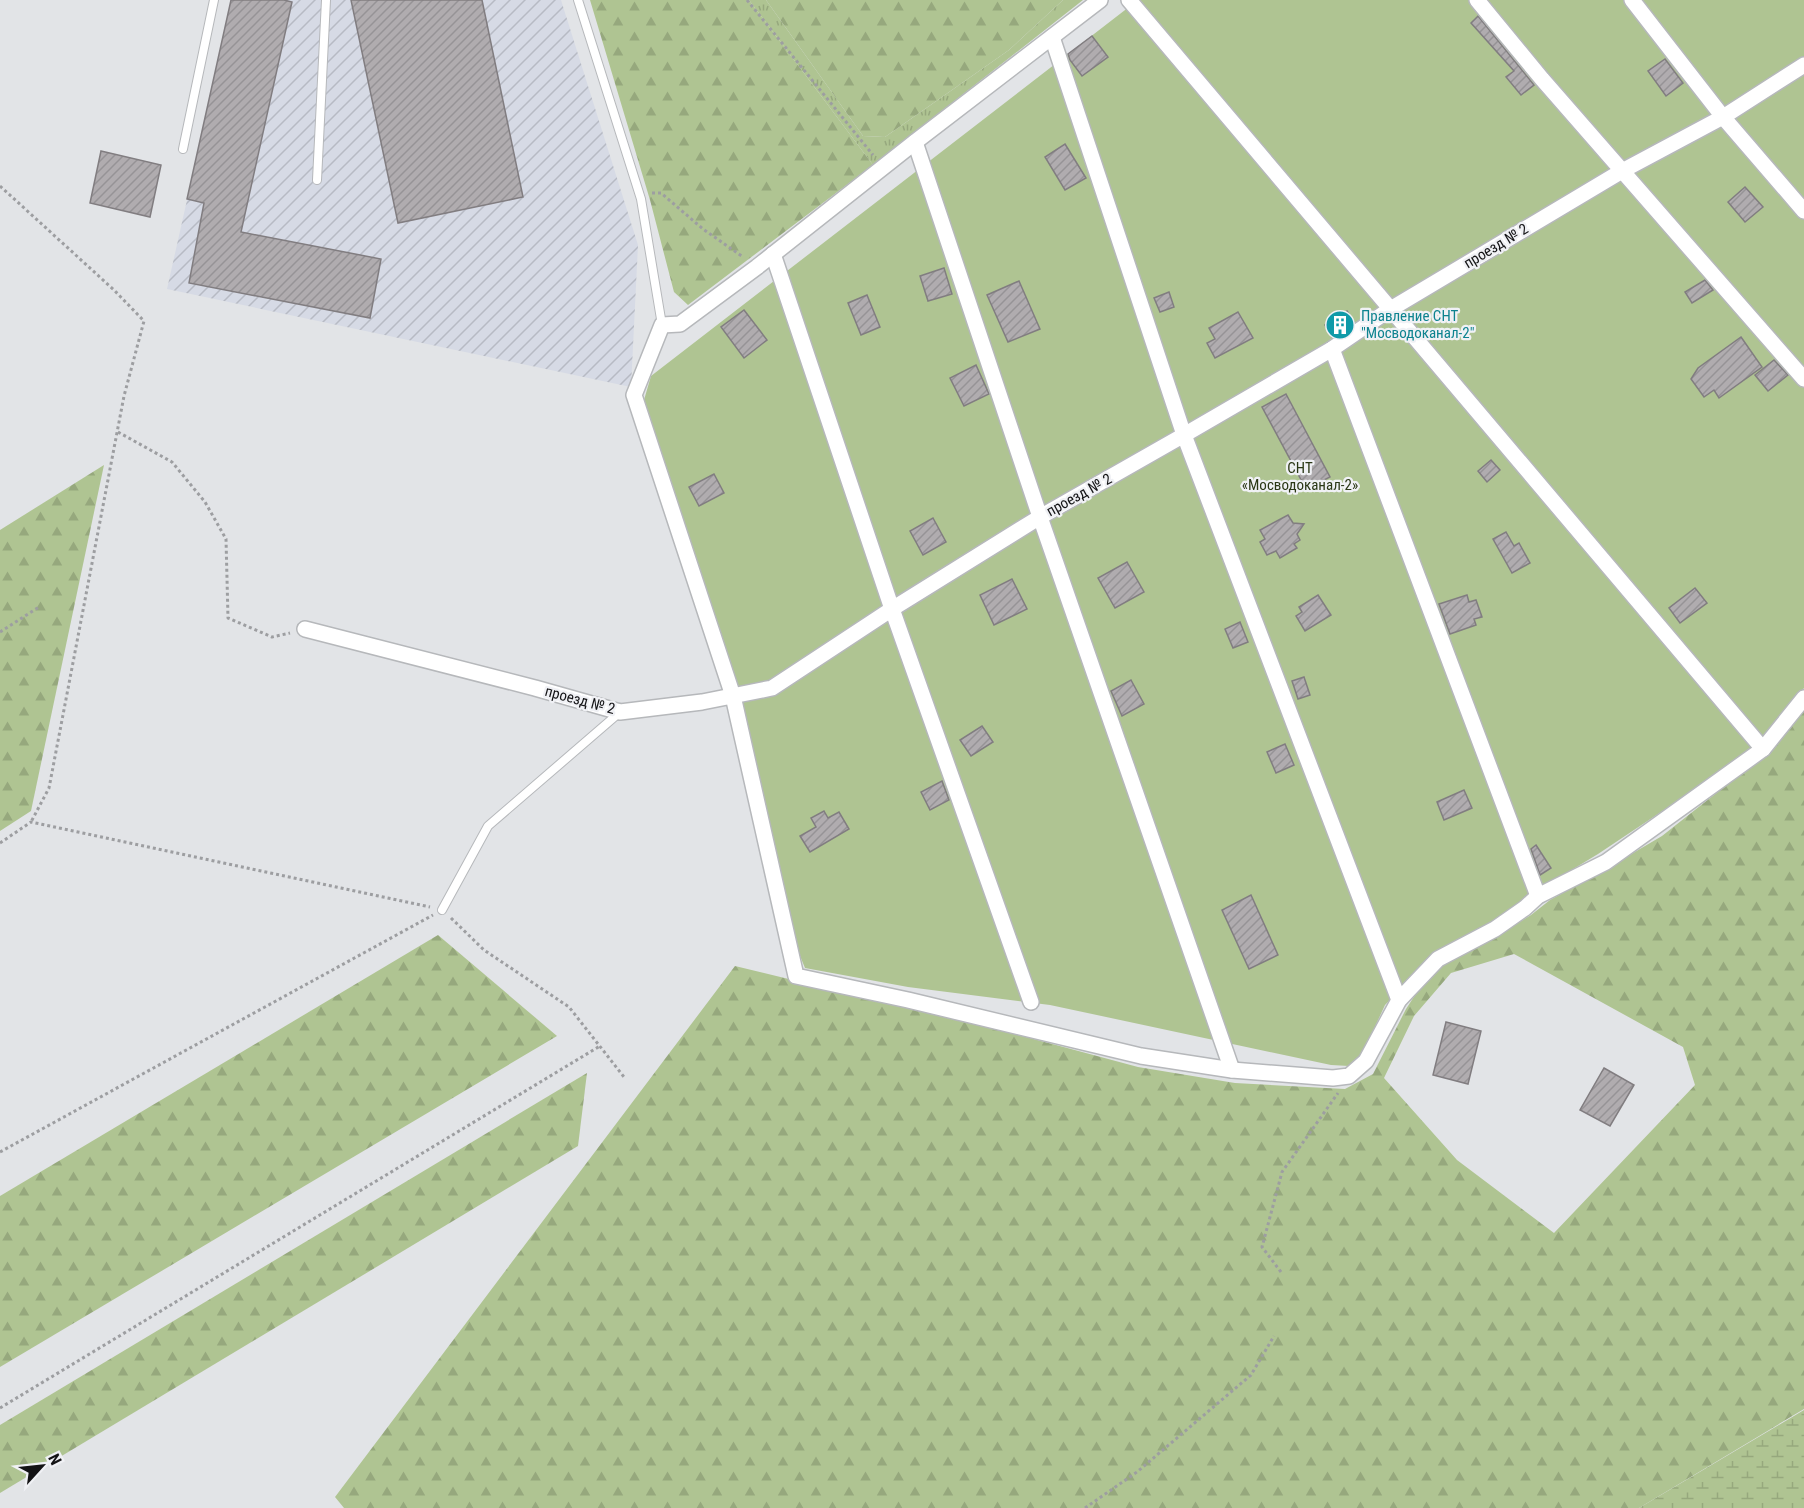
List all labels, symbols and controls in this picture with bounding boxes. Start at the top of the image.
street label: проезд № 2 [1461,220,1531,272]
place label: Правление СНТ "Мосводоканал-2" [1361,307,1475,342]
building icon: Правление СНТ "Мосводоканал-2" [1324,309,1356,341]
park label: СНТ «Мосводоканал-2» [1242,459,1358,494]
street label: проезд № 2 [1043,470,1115,520]
street label: проезд № 2 [543,682,617,718]
north arrow [12,1436,72,1496]
text: N [44,1451,66,1468]

